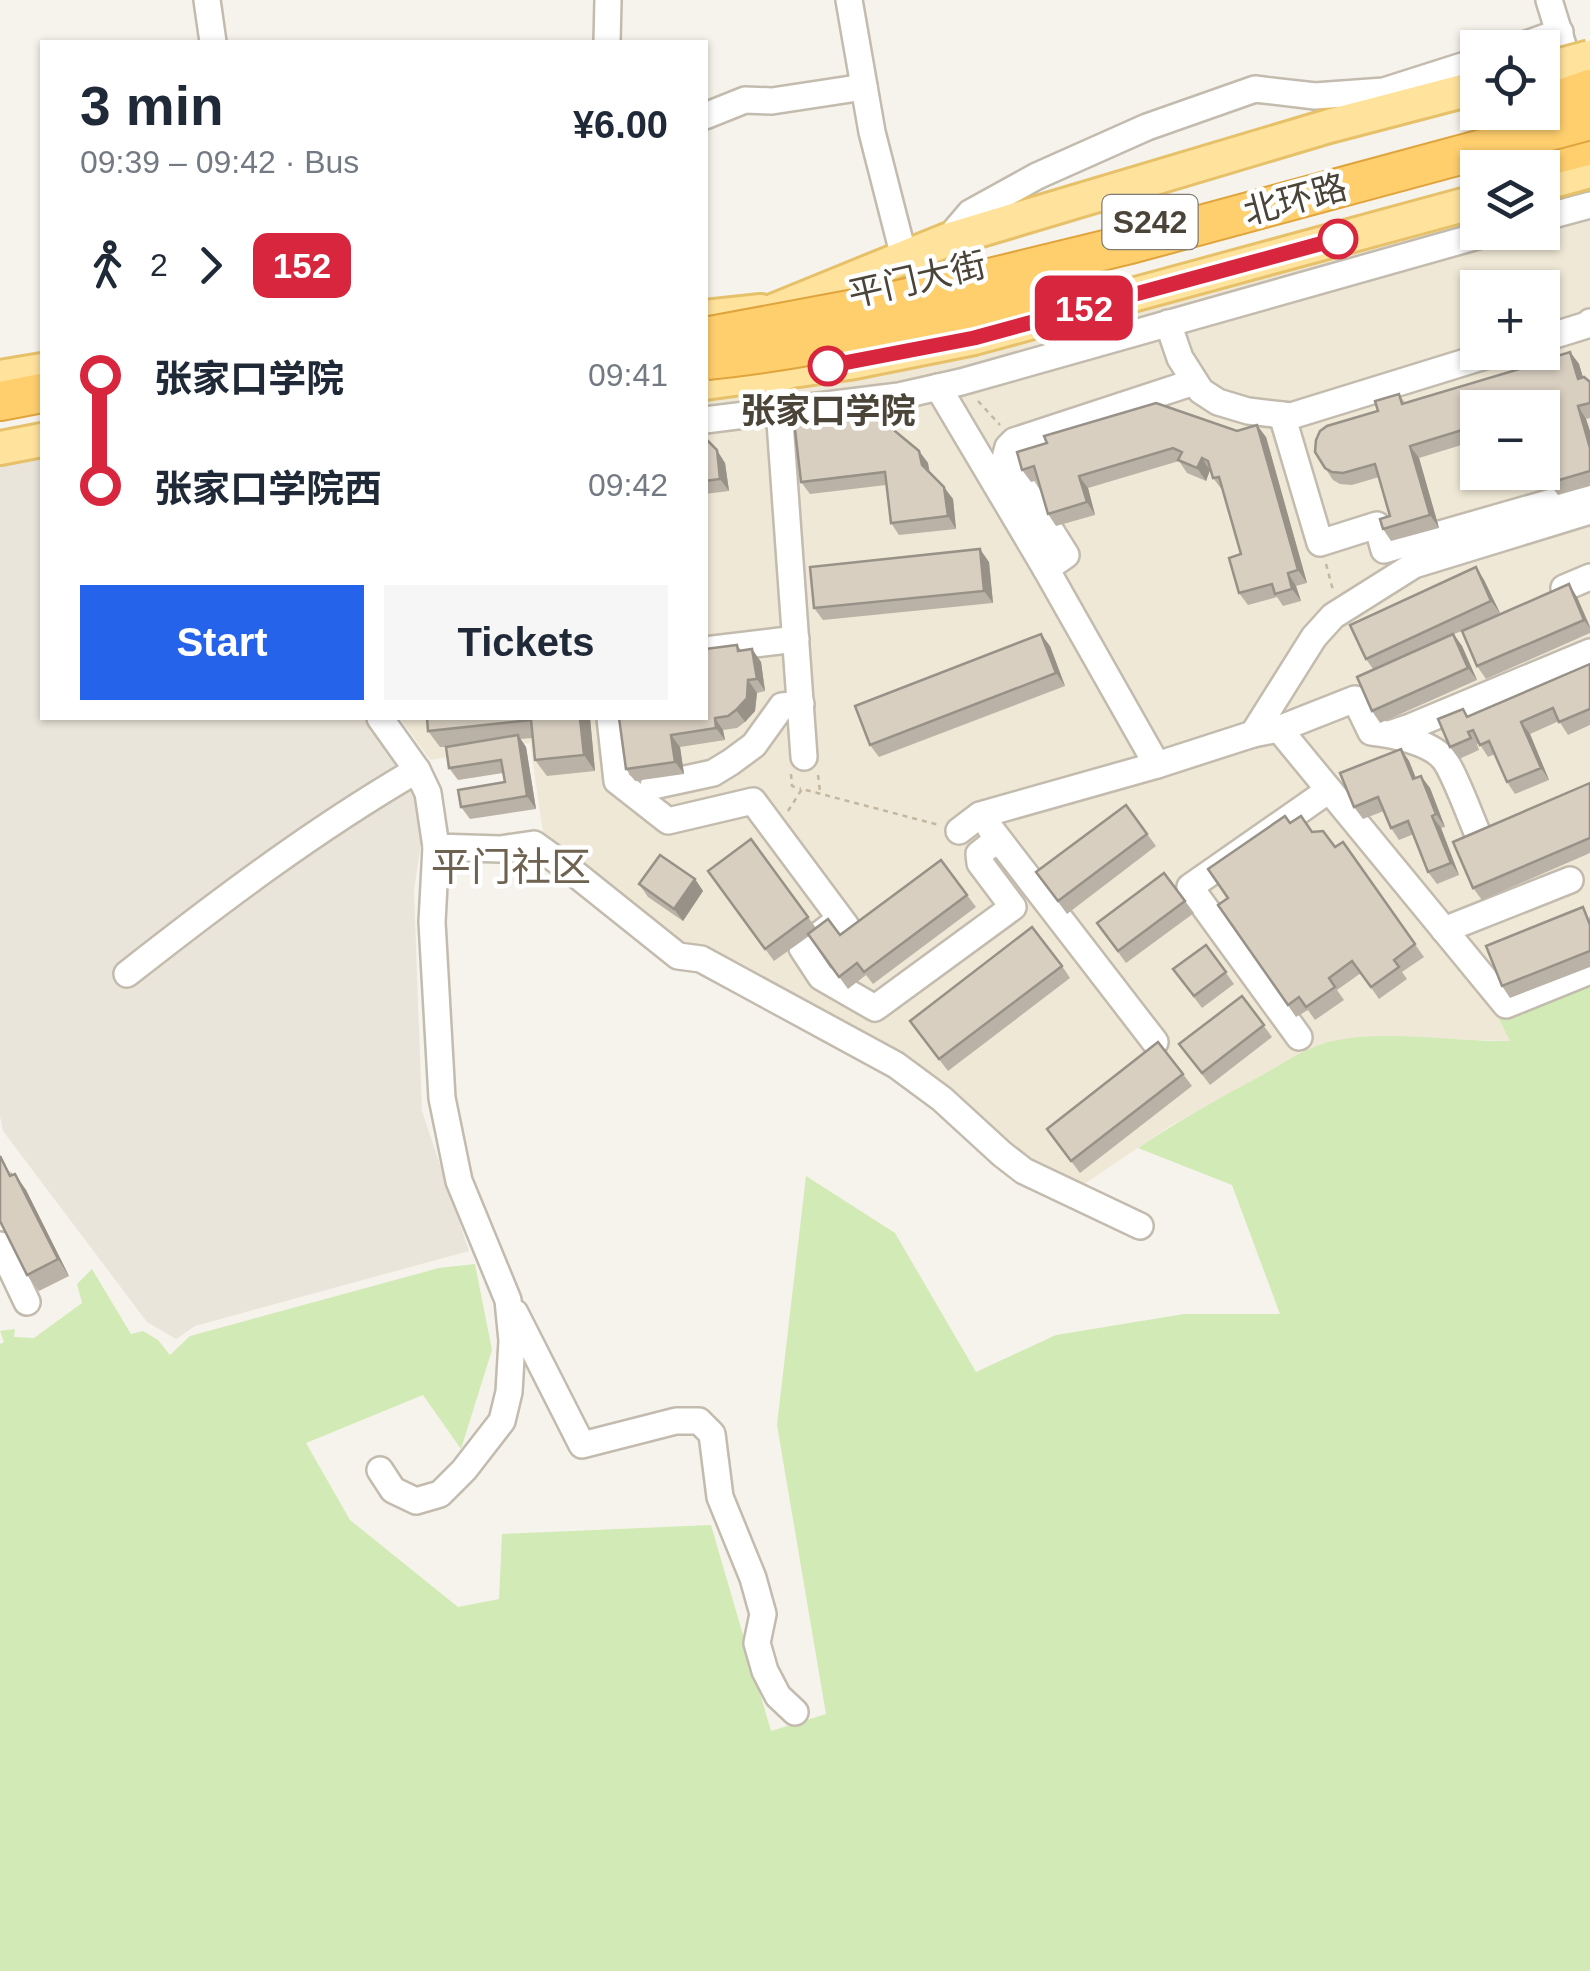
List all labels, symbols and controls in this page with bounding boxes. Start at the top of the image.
map controls [1460,30,1560,490]
button: locate [1460,30,1560,130]
text: 3 min [80,75,224,137]
text: ¥6.00 [573,104,668,146]
text: 09:39 – 09:42 · Bus [80,144,359,180]
button: layers [1460,150,1560,250]
street label: 北环路 [1239,167,1351,231]
road number: S242 [1102,195,1198,249]
unlabelled marker [1319,220,1357,258]
icon: walk [80,238,135,293]
icon: forward [183,238,238,293]
street label: 平门大街 [844,244,990,314]
text: 152 [273,246,331,285]
text: 2 [150,247,168,283]
button: + [1460,270,1560,370]
line badge: 152 [1026,276,1142,340]
text: 152 [1055,289,1113,328]
marker: 张家口学院 [809,347,847,385]
text: 09:41 [588,357,668,393]
text: 张家口学院 [154,358,344,400]
button: − [1460,390,1560,490]
place label: 张家口学院 [740,391,916,430]
text: 09:42 [588,467,668,503]
text: 张家口学院西 [154,468,382,510]
button: Start [80,585,364,700]
button: Tickets [384,585,668,700]
district label: 平门社区 [431,845,591,889]

